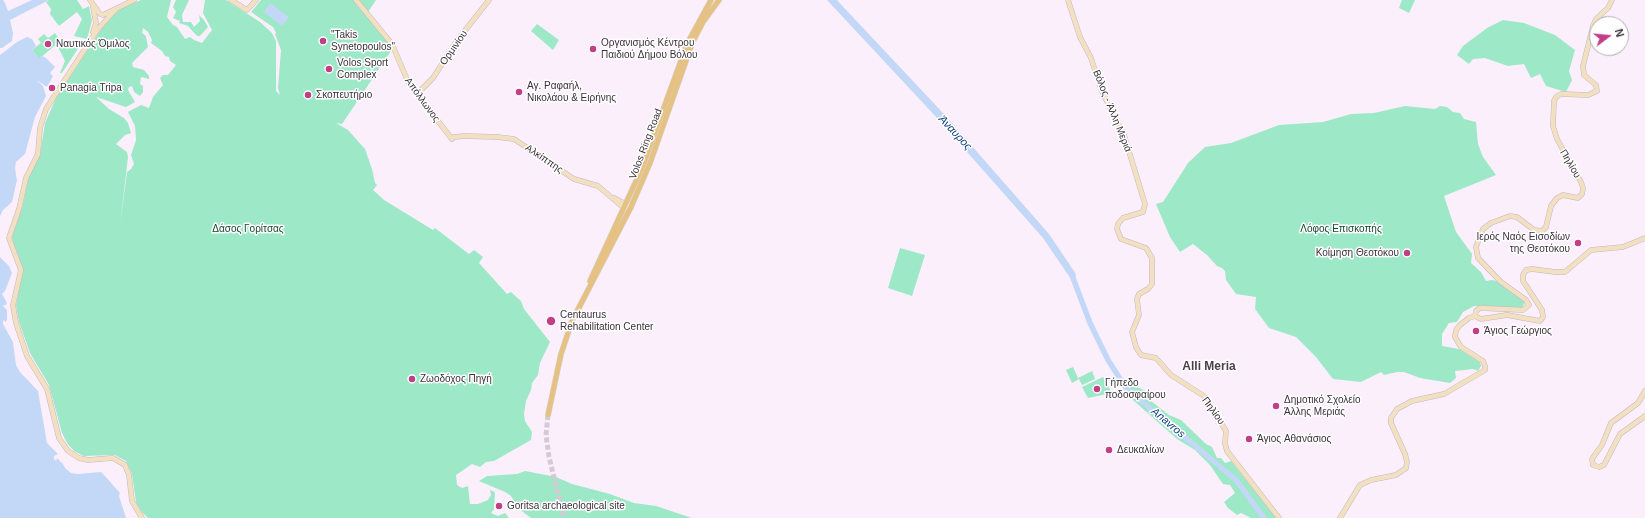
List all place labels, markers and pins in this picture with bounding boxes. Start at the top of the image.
place label: "Takis Synetopoulos" [331,29,395,52]
marker: "Takis Synetopoulos" [318,36,328,46]
place label: Οργανισμός Κέντρου Παιδιού Δήμου Βόλου [601,37,698,60]
place label: Ναυτικός Όμιλος [56,38,130,50]
marker: Ναυτικός Όμιλος [43,39,53,49]
marker: Οργανισμός Κέντρου Παιδιού Δήμου Βόλου [588,44,598,54]
place label: Volos Sport Complex [337,57,388,80]
marker: Volos Sport Complex [324,64,334,74]
place label: Αγ. Ραφαήλ, Νικολάου & Ειρήνης [527,80,616,104]
place label: Panagia Tripa [60,82,122,94]
marker: Panagia Tripa [47,83,57,93]
marker: Αγ. Ραφαήλ, Νικολάου & Ειρήνης [514,87,524,97]
place label: Σκοπευτήριο [316,89,372,101]
marker: Σκοπευτήριο [303,90,313,100]
place label: Ιερός Ναός Εισοδίων της Θεοτόκου [1477,231,1570,254]
marker: Ιερός Ναός Εισοδίων της Θεοτόκου [1573,238,1583,248]
place label: Κοίμηση Θεοτόκου [1316,247,1399,259]
marker: Κοίμηση Θεοτόκου [1402,248,1412,258]
place label: Centaurus Rehabilitation Center [560,309,653,332]
marker: Centaurus Rehabilitation Center [545,315,557,327]
place label: Άγιος Γεώργιος [1484,325,1552,337]
marker: Άγιος Γεώργιος [1471,326,1481,336]
place label: Ζωοδόχος Πηγή [420,373,492,385]
marker: Ζωοδόχος Πηγή [407,374,417,384]
place label: Γήπεδο ποδοσφαίρου [1105,377,1166,400]
marker: Γήπεδο ποδοσφαίρου [1092,384,1102,394]
place label: Δημοτικό Σχολείο Άλλης Μεριάς [1284,394,1361,418]
marker: Δημοτικό Σχολείο Άλλης Μεριάς [1271,401,1281,411]
place label: Άγιος Αθανάσιος [1257,433,1331,445]
marker: Άγιος Αθανάσιος [1244,434,1254,444]
place label: Δευκαλίων [1117,444,1164,456]
marker: Δευκαλίων [1104,445,1114,455]
place label: Goritsa archaeological site [507,500,625,512]
marker: Goritsa archaeological site [494,501,504,511]

